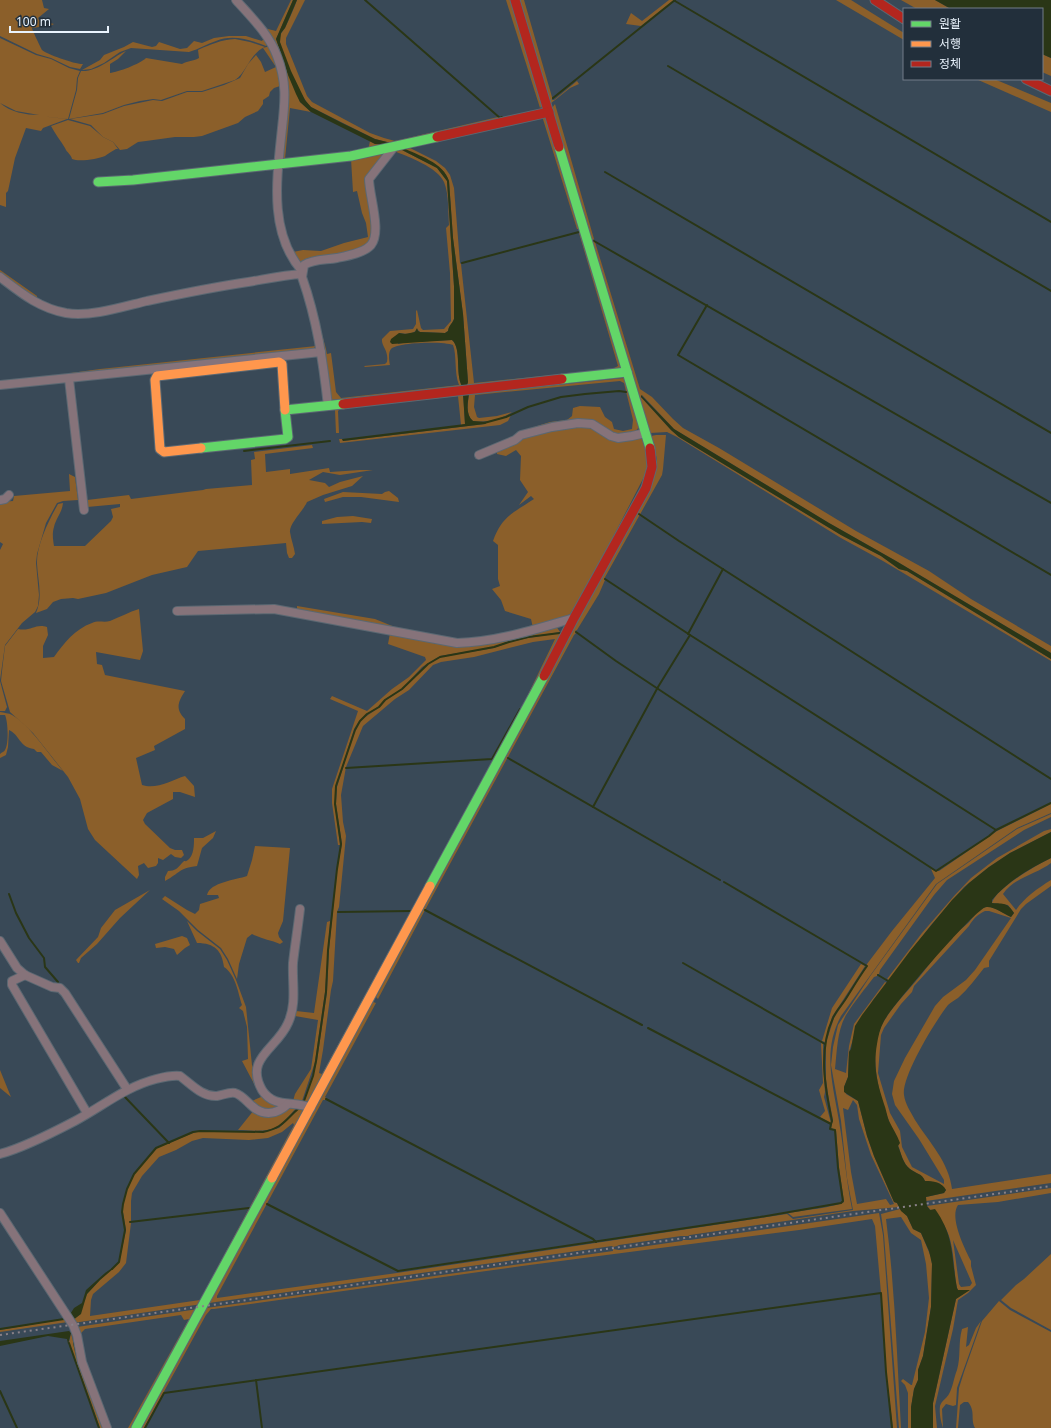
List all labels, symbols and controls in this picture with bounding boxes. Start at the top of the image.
scale bar [10,8,108,34]
legend [903,8,1043,80]
text: 100 m [16,13,51,30]
text: 원활 [939,15,961,32]
text: 서행 [939,35,961,52]
text: 정체 [939,55,961,72]

